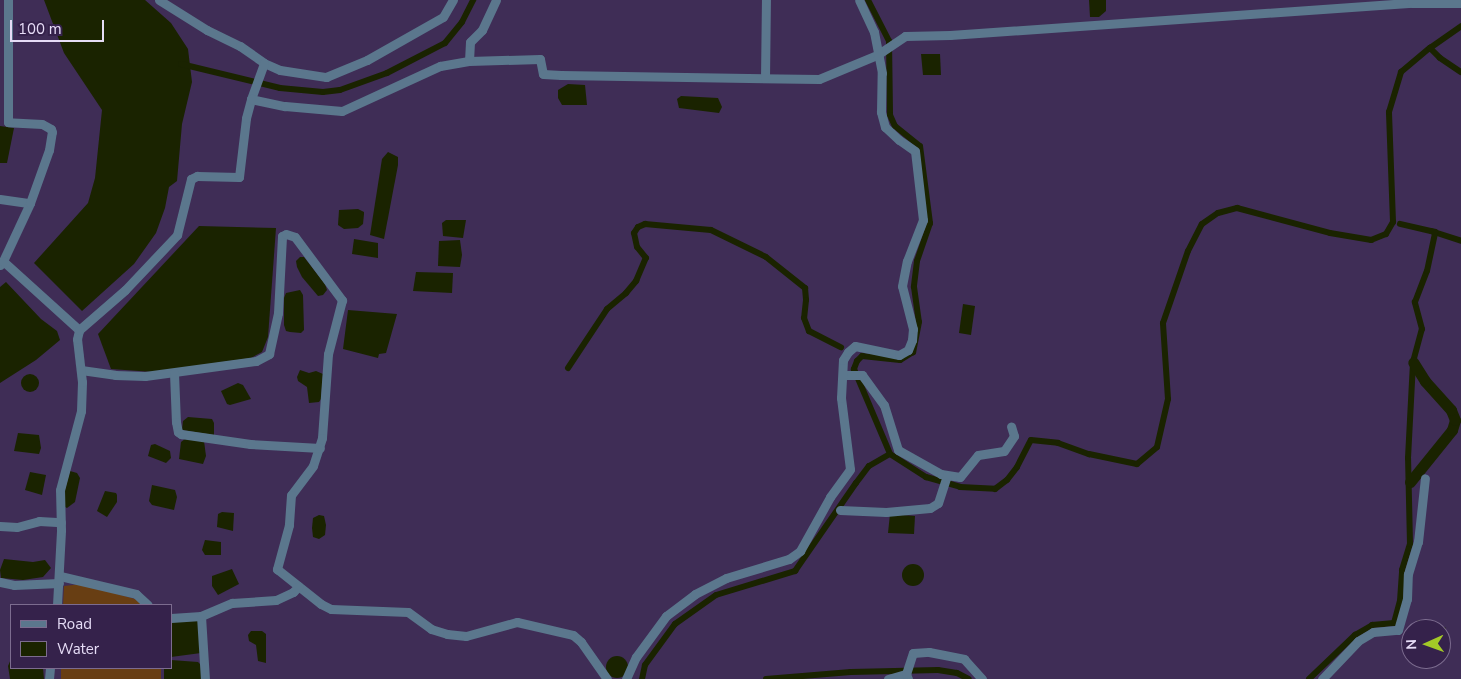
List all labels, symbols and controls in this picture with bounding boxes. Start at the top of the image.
scale bar [12,10,106,42]
text: 100 m [18,19,62,39]
legend [10,604,172,669]
text: Road [57,614,92,634]
north arrow [1401,619,1451,669]
text: Water [57,639,99,659]
text: N [1402,639,1421,650]

